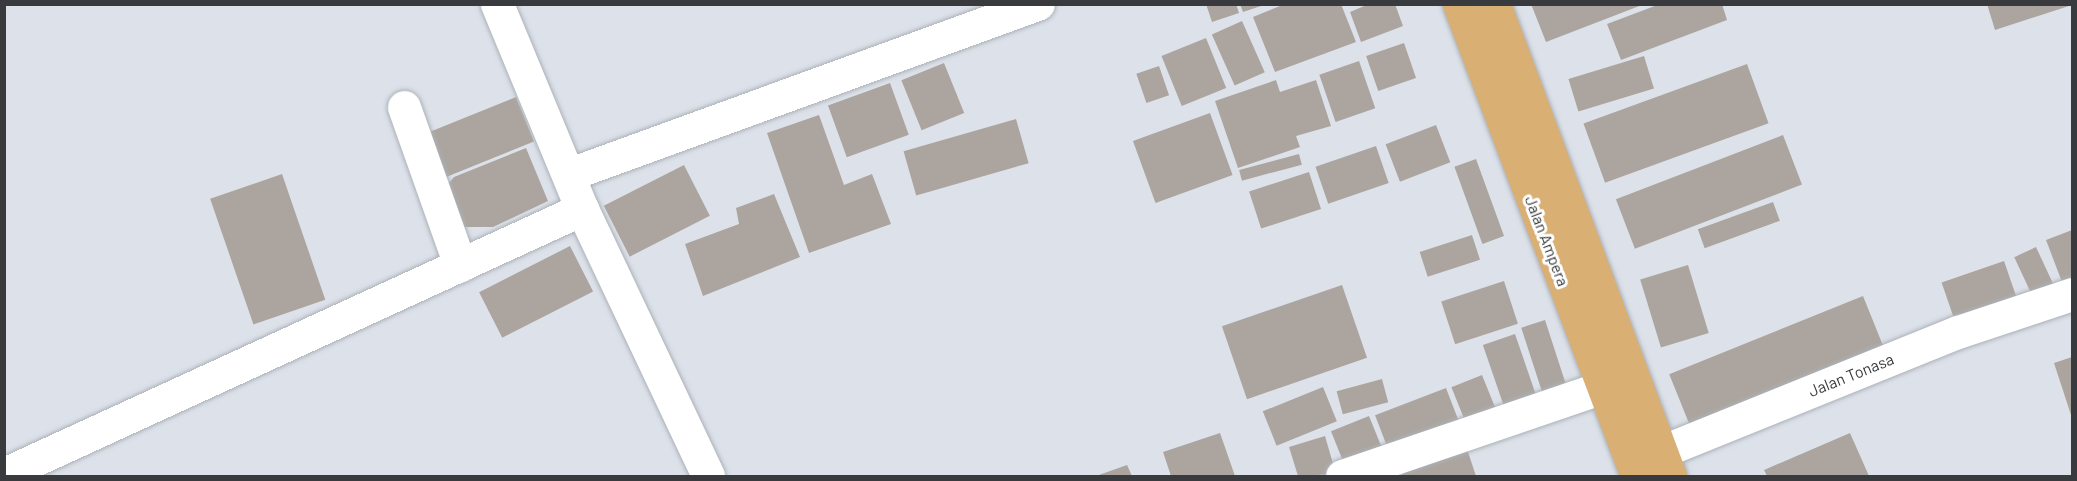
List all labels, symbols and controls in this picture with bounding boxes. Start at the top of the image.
street label: Jalan Ampera [1521,193,1573,289]
street label: Jalan Tonasa [1805,349,1897,401]

